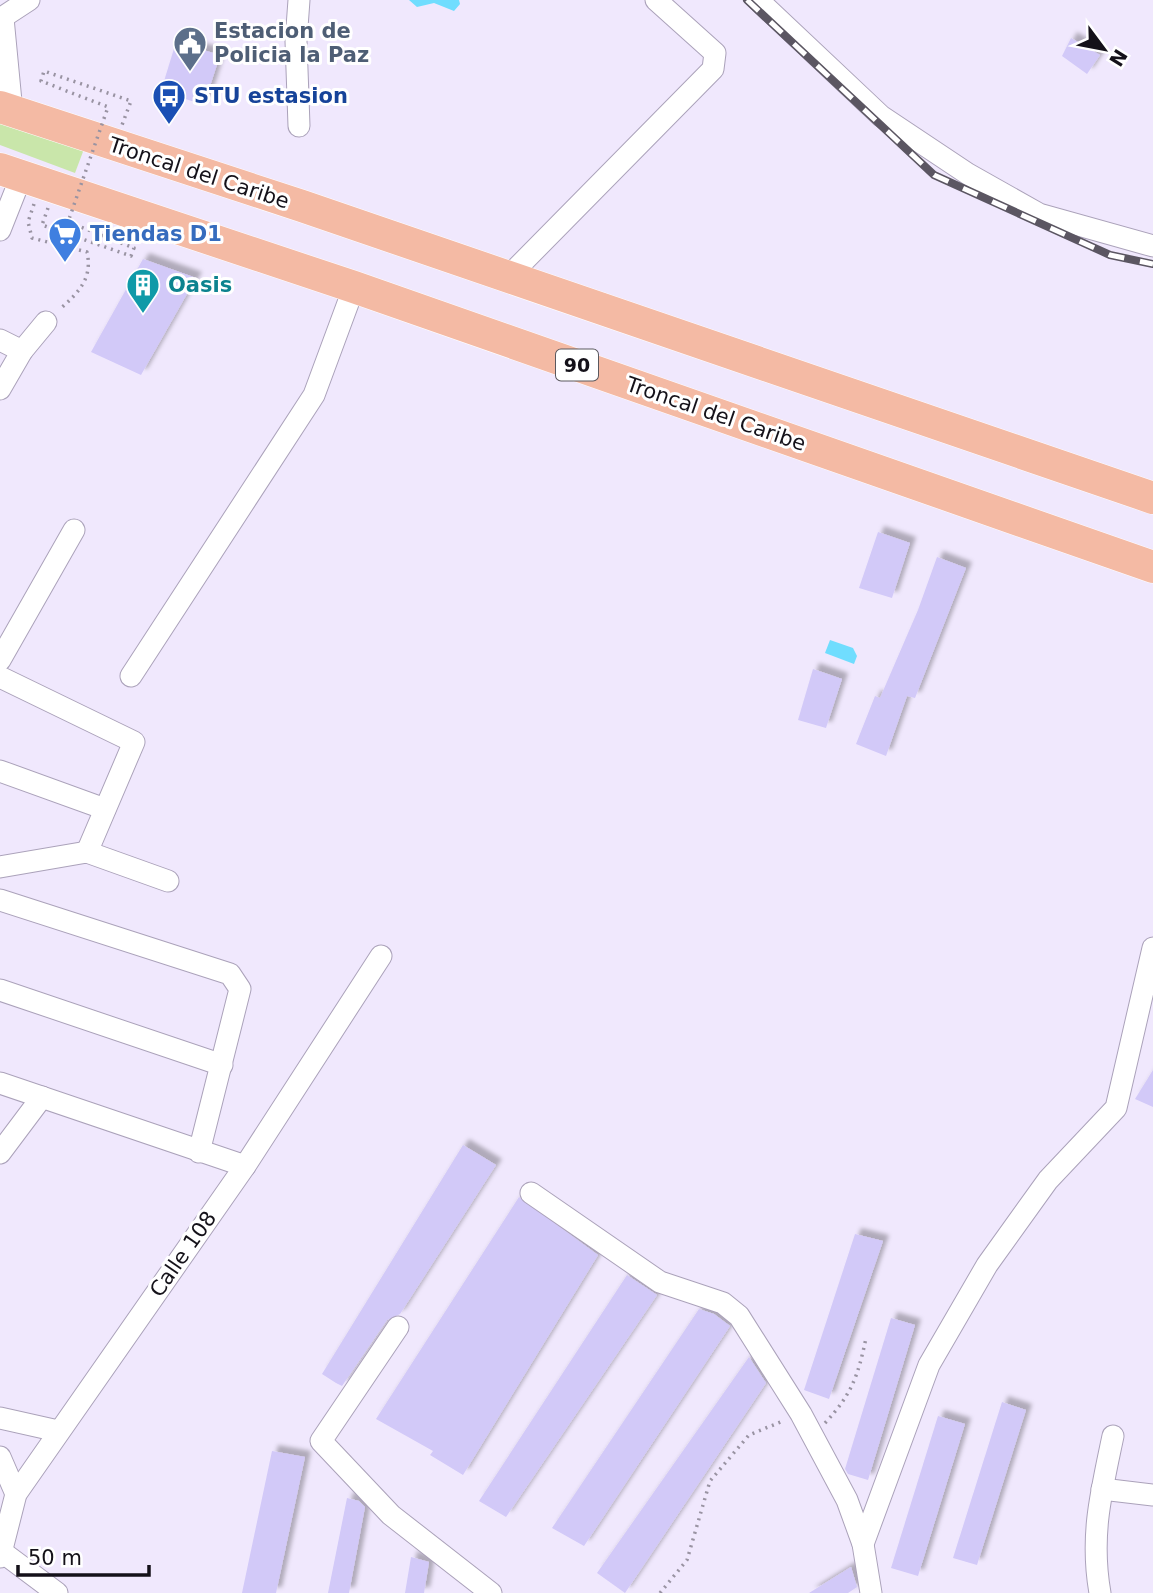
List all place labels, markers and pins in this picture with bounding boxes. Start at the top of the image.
place label: Estacion de Policia la Paz [214,19,369,67]
public building icon: Estacion de Policia la Paz [171,24,209,73]
bus stop icon: STU estasion [150,77,188,126]
place label: STU estasion [194,84,348,108]
supermarket icon: Tiendas D1 [46,215,84,264]
place label: Tiendas D1 [90,222,222,246]
building icon: Oasis [124,266,162,315]
place label: Oasis [168,273,232,297]

